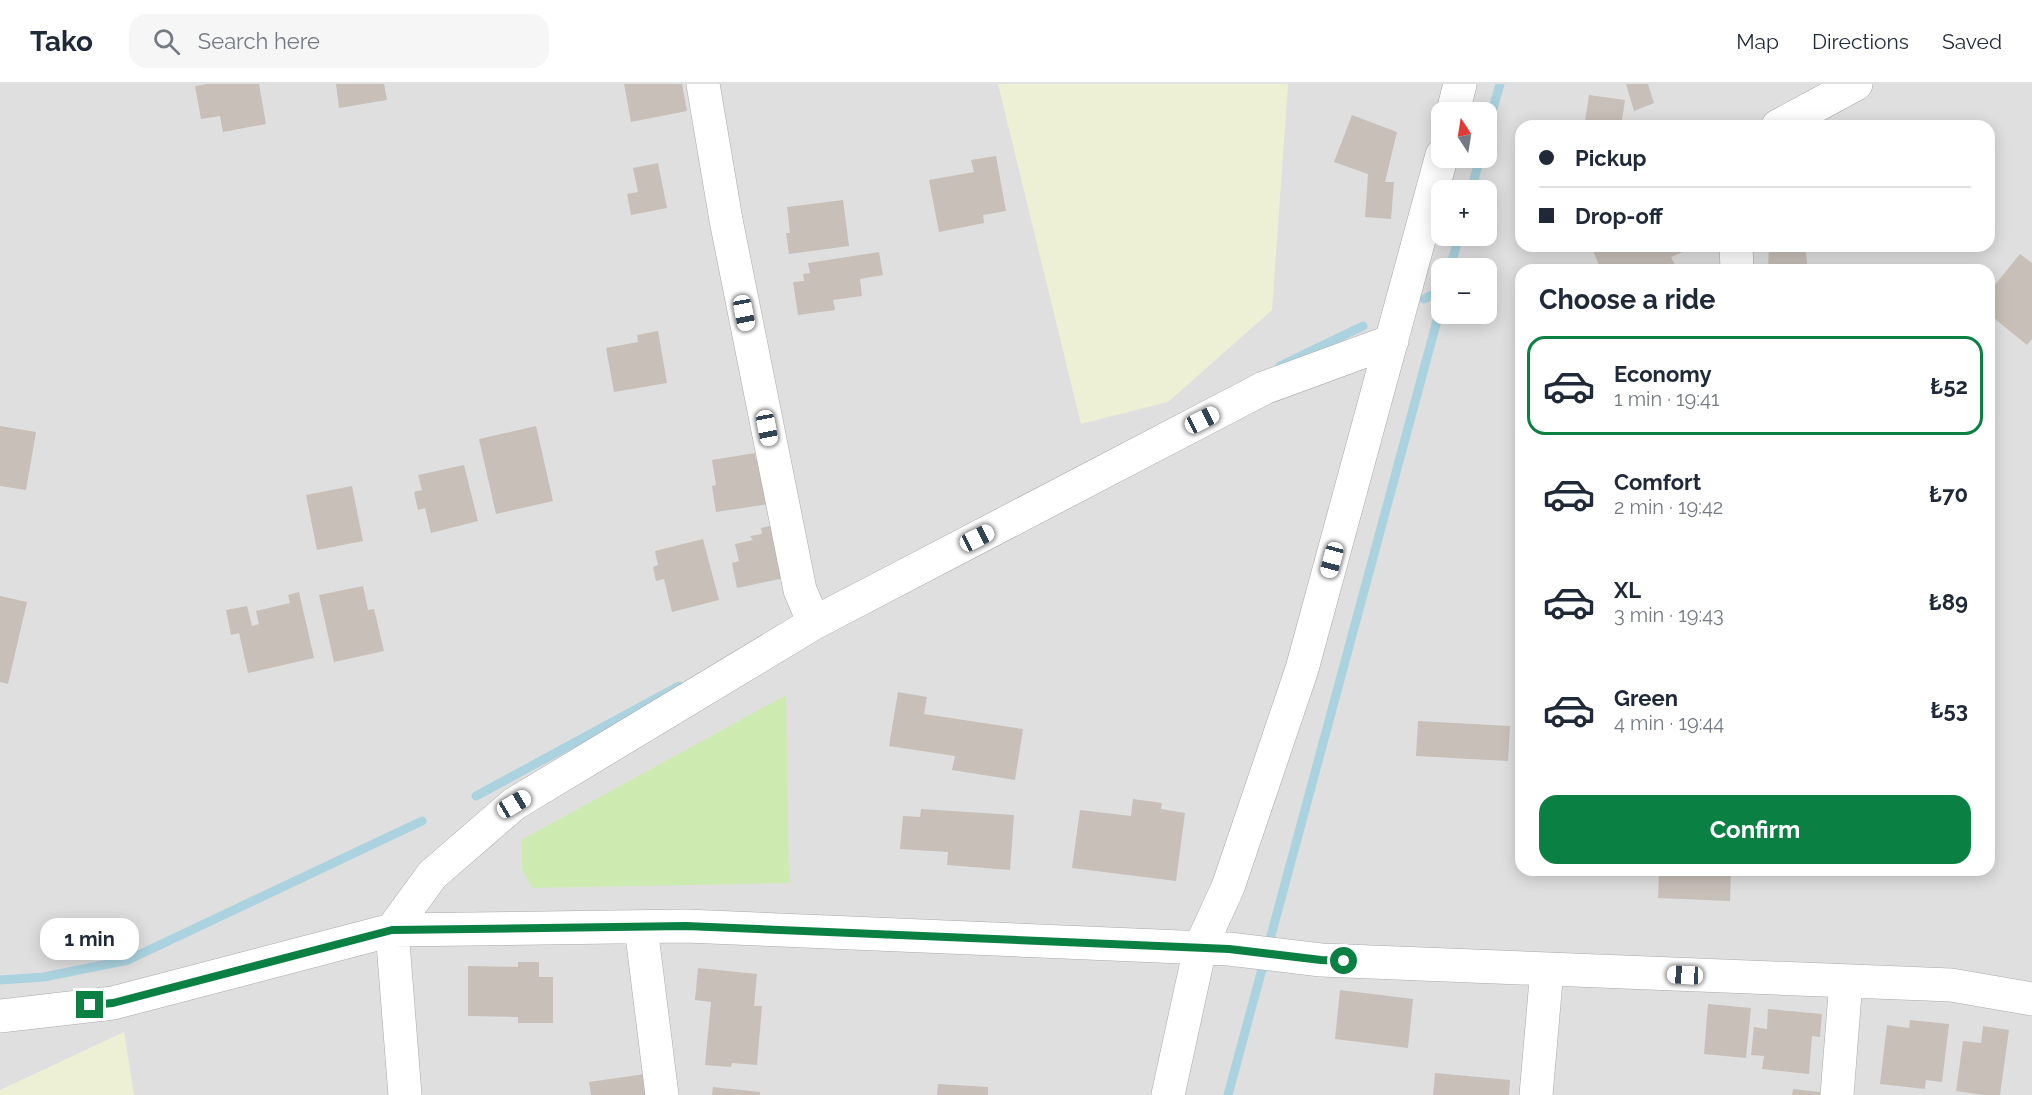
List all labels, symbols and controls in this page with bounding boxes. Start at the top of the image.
search box [129,14,549,68]
text: Tako [30,25,93,58]
icon: search [150,25,183,58]
text: Search here [198,28,320,54]
text: Map [1736,29,1779,54]
text: Directions [1812,29,1909,54]
text: Saved [1942,29,2002,54]
north arrow [1431,102,1497,168]
map controls [1431,102,1497,324]
text: Pickup [1575,145,1647,171]
button: + [1431,180,1497,246]
text: Drop-off [1575,203,1663,229]
button: − [1431,258,1497,324]
text: Choose a ride [1539,284,1715,315]
car [732,294,756,332]
icon: car [1542,359,1596,413]
text: Economy [1614,361,1712,387]
text: ₺52 [1930,373,1968,399]
text: 1 min · 19:41 [1614,387,1720,411]
car [1182,404,1222,436]
car [755,409,779,447]
icon: car [1542,467,1596,521]
text: Comfort [1614,469,1701,495]
text: ₺70 [1929,481,1968,507]
text: 2 min · 19:42 [1614,495,1723,519]
car [957,522,997,554]
car [1319,540,1345,580]
icon: car [1542,575,1596,629]
text: XL [1614,577,1641,603]
text: ₺89 [1929,589,1968,615]
text: 3 min · 19:43 [1614,603,1724,627]
icon: car [1542,683,1596,737]
text: Green [1614,685,1678,711]
text: ₺53 [1930,697,1968,723]
text: 4 min · 19:44 [1614,711,1724,735]
car [494,787,534,821]
button: Confirm [1539,795,1971,864]
callout: 1 min [40,918,140,960]
text: 1 min [64,927,115,951]
route start [1330,947,1357,974]
car [1667,965,1703,985]
route end [76,991,103,1018]

